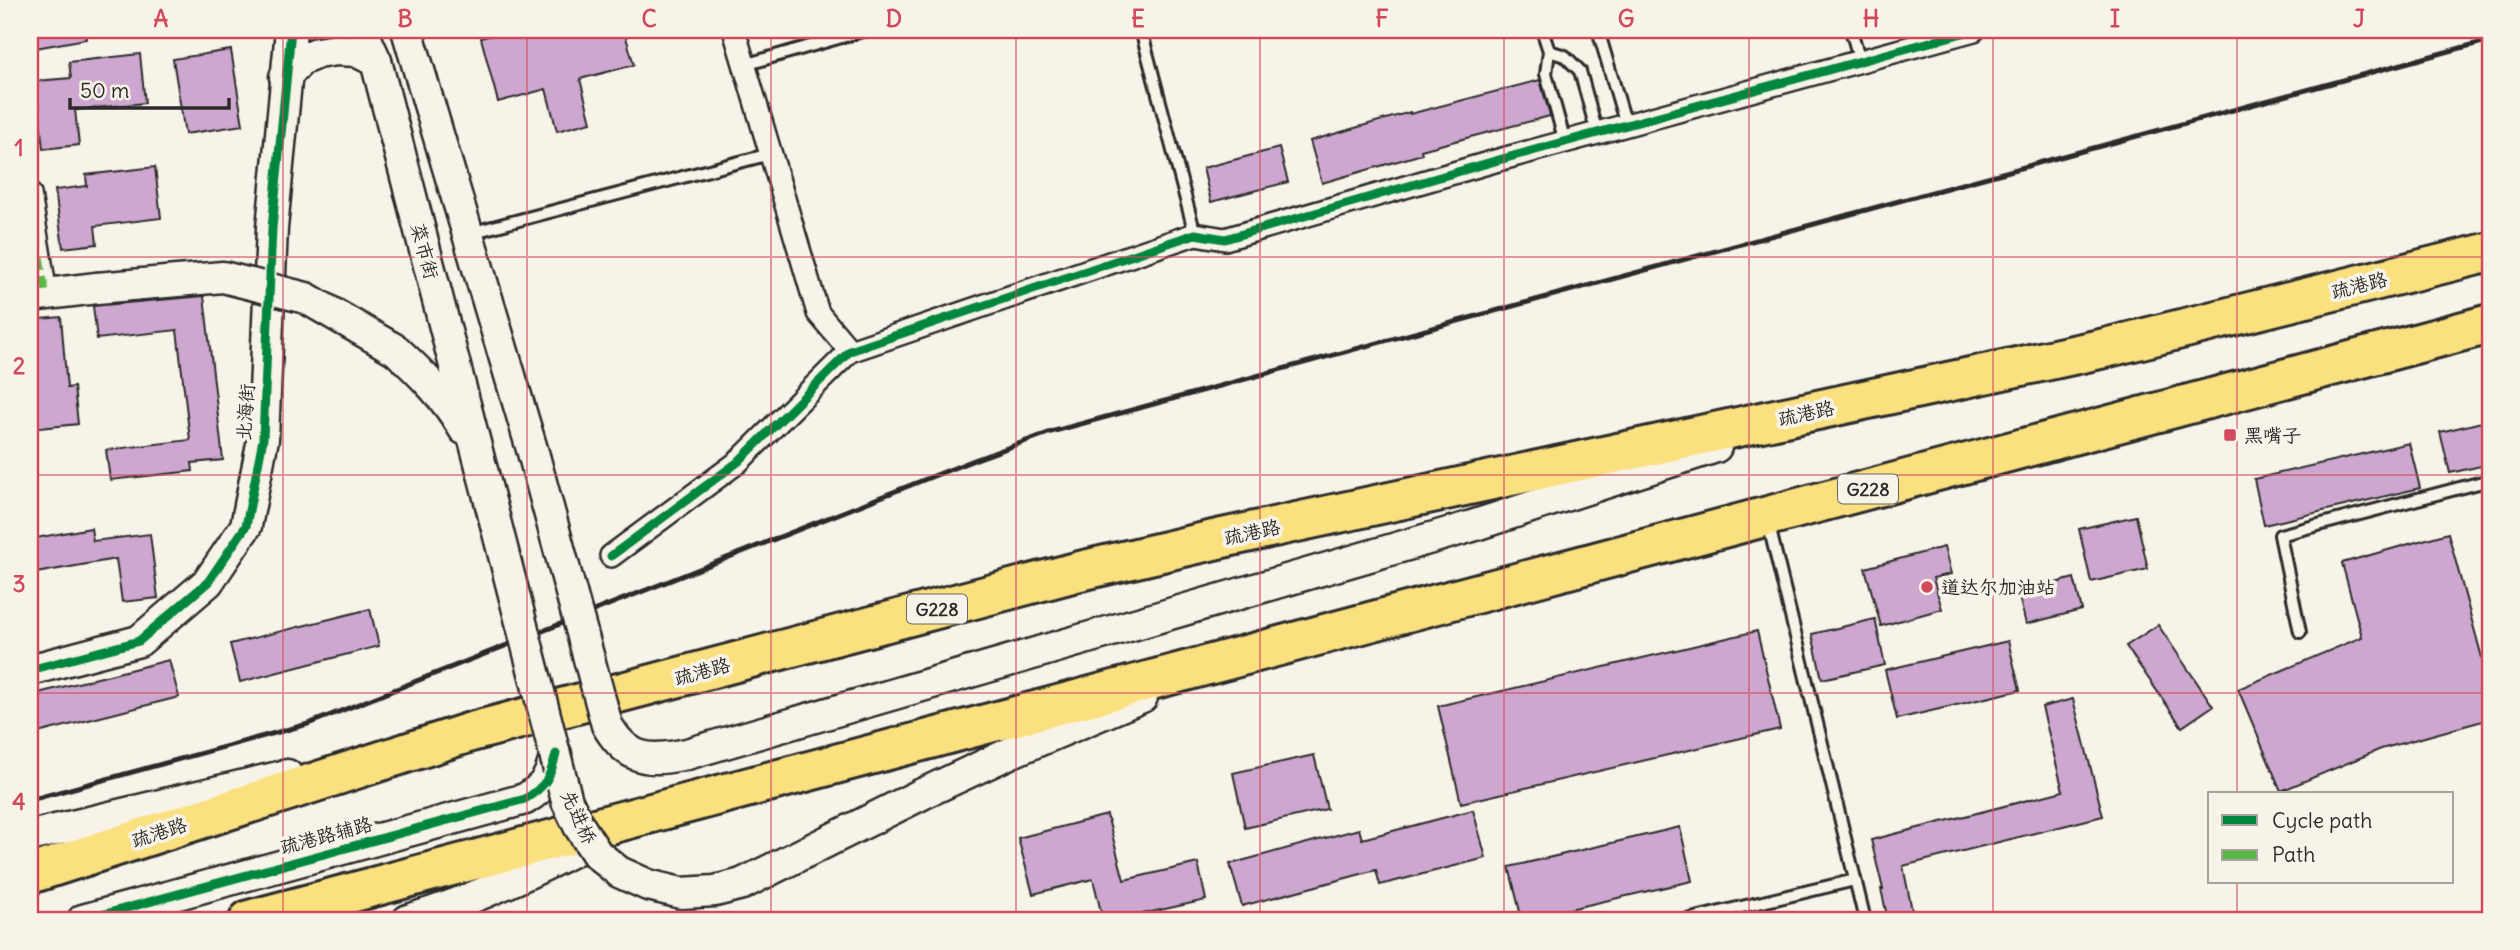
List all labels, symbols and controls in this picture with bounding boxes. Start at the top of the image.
text: A [154,4,169,33]
text: B [397,4,413,33]
text: C [641,4,657,33]
text: D [886,4,902,33]
text: E [1131,4,1145,33]
text: F [1375,4,1389,33]
text: G [1618,4,1634,33]
text: H [1863,4,1879,33]
text: I [2110,4,2120,33]
text: J [2353,4,2365,33]
scale bar [70,66,229,110]
text: 50 m [80,77,129,104]
text: 1 [14,133,24,162]
street label: 菜市街 [406,220,444,282]
street label: 疏港路 [2328,266,2390,304]
text: 2 [13,351,26,380]
street label: 北海街 [231,383,259,441]
street label: 疏港路 [1776,395,1836,431]
place label: 黑嘴子 [2244,423,2301,447]
marker: 黑嘴子 [2222,427,2238,443]
road number: G228 [1838,475,1898,504]
street label: 疏港路 [1222,514,1282,550]
text: 3 [12,569,26,598]
place label: 道达尔加油站 [1941,575,2055,599]
marker: 道达尔加油站 [1919,579,1935,595]
road number: G228 [907,594,967,624]
street label: 疏港路 [671,652,733,690]
street label: 先进桥 [556,786,602,848]
text: 4 [12,787,26,816]
legend [2208,792,2454,884]
text: Cycle path [2272,807,2372,834]
street label: 疏港路辅路 [277,811,375,859]
street label: 疏港路 [128,812,190,852]
text: Path [2272,841,2315,868]

